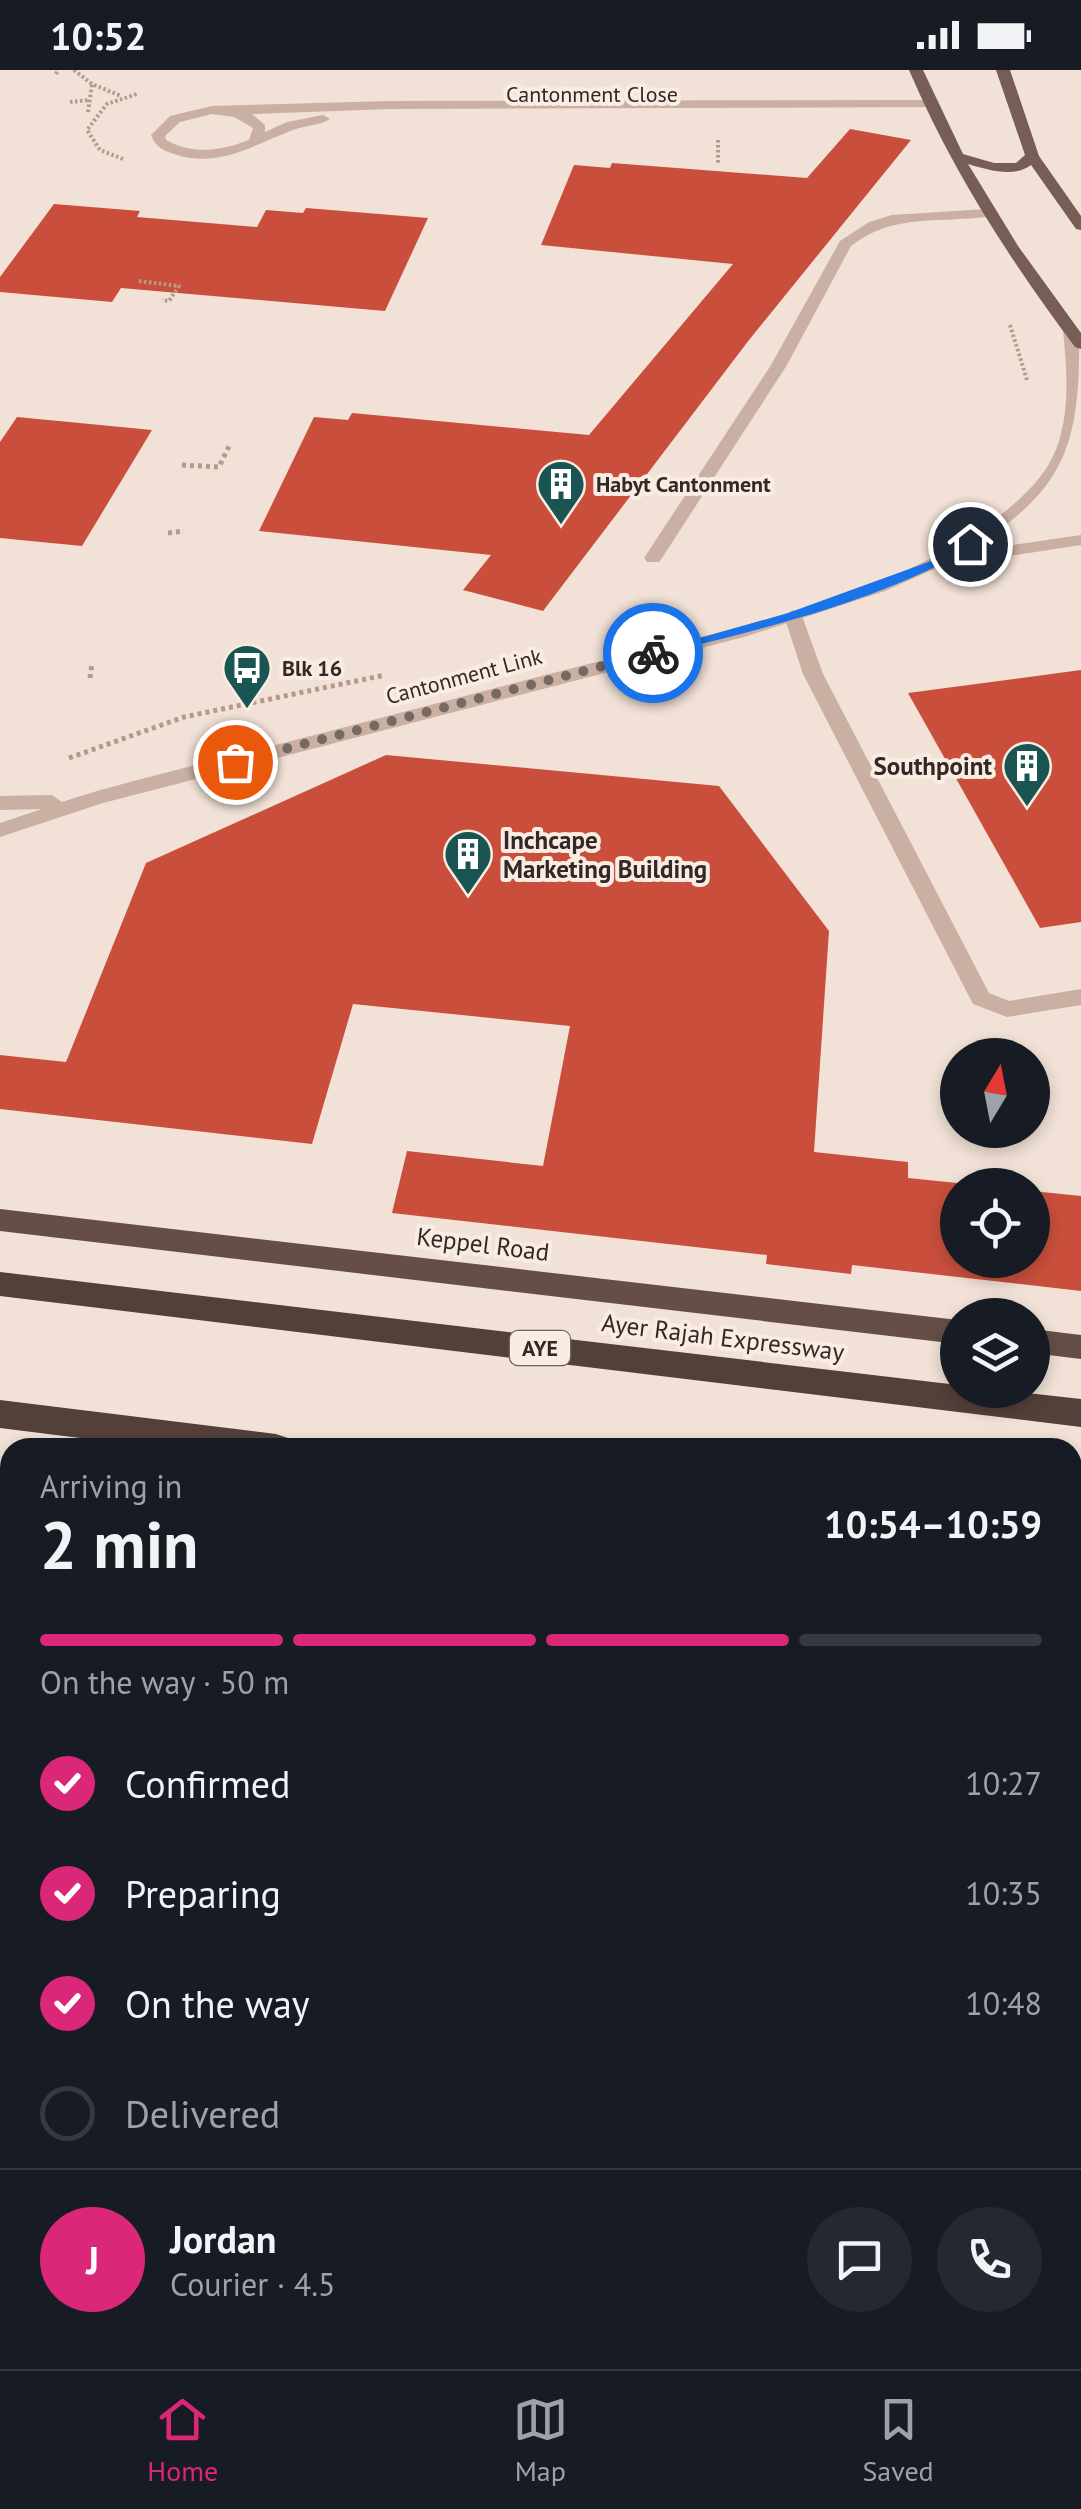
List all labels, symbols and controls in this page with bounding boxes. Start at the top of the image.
text: 10:52 [50,11,146,60]
street label: Cantonment Close [506,80,678,108]
building icon: Habyt Cantonment [535,458,587,526]
place label: Habyt Cantonment [596,470,771,498]
pin [928,502,1013,587]
icon: home [943,517,998,572]
courier [603,603,703,703]
icon: bike [626,626,681,681]
bus stop icon: Blk 16 [221,642,273,710]
street label: Cantonment Link [383,642,546,710]
place label: Blk 16 [282,654,342,682]
pin [193,720,278,805]
icon: bag [208,735,263,790]
building icon: Southpoint [1001,740,1053,808]
place label: Southpoint [874,750,992,782]
place label: Inchcape Marketing Building [503,824,707,885]
building icon: Inchcape Marketing Building [442,828,494,896]
north arrow [940,1038,1050,1148]
map controls [940,1038,1050,1408]
button: locate [940,1168,1050,1278]
street label: Keppel Road [415,1220,551,1268]
button: layers [940,1298,1050,1408]
street label: Ayer Rajah Expressway [600,1306,846,1368]
road number: AYE [510,1331,570,1365]
text: Arriving in [40,1465,182,1507]
text: 10:54–10:59 [824,1499,1042,1548]
text: 2 min [40,1502,199,1586]
text: On the way · 50 m [40,1661,289,1703]
icon: check [40,1756,95,1811]
text: Confirmed [125,1759,291,1808]
text: 10:27 [965,1762,1042,1804]
icon: check [40,1866,95,1921]
text: Preparing [125,1869,281,1918]
text: 10:35 [965,1872,1042,1914]
icon: check [40,1976,95,2031]
text: On the way [125,1979,310,2028]
text: 10:48 [965,1982,1042,2024]
text: Delivered [125,2089,280,2138]
button: chat [807,2207,912,2312]
button: phone [937,2207,1042,2312]
text: Jordan [170,2214,276,2263]
text: J [86,2235,99,2284]
text: Courier · 4.5 [170,2263,336,2305]
tab: Home [147,2392,218,2489]
tab: Map [513,2392,568,2489]
tab: Saved [862,2392,934,2489]

